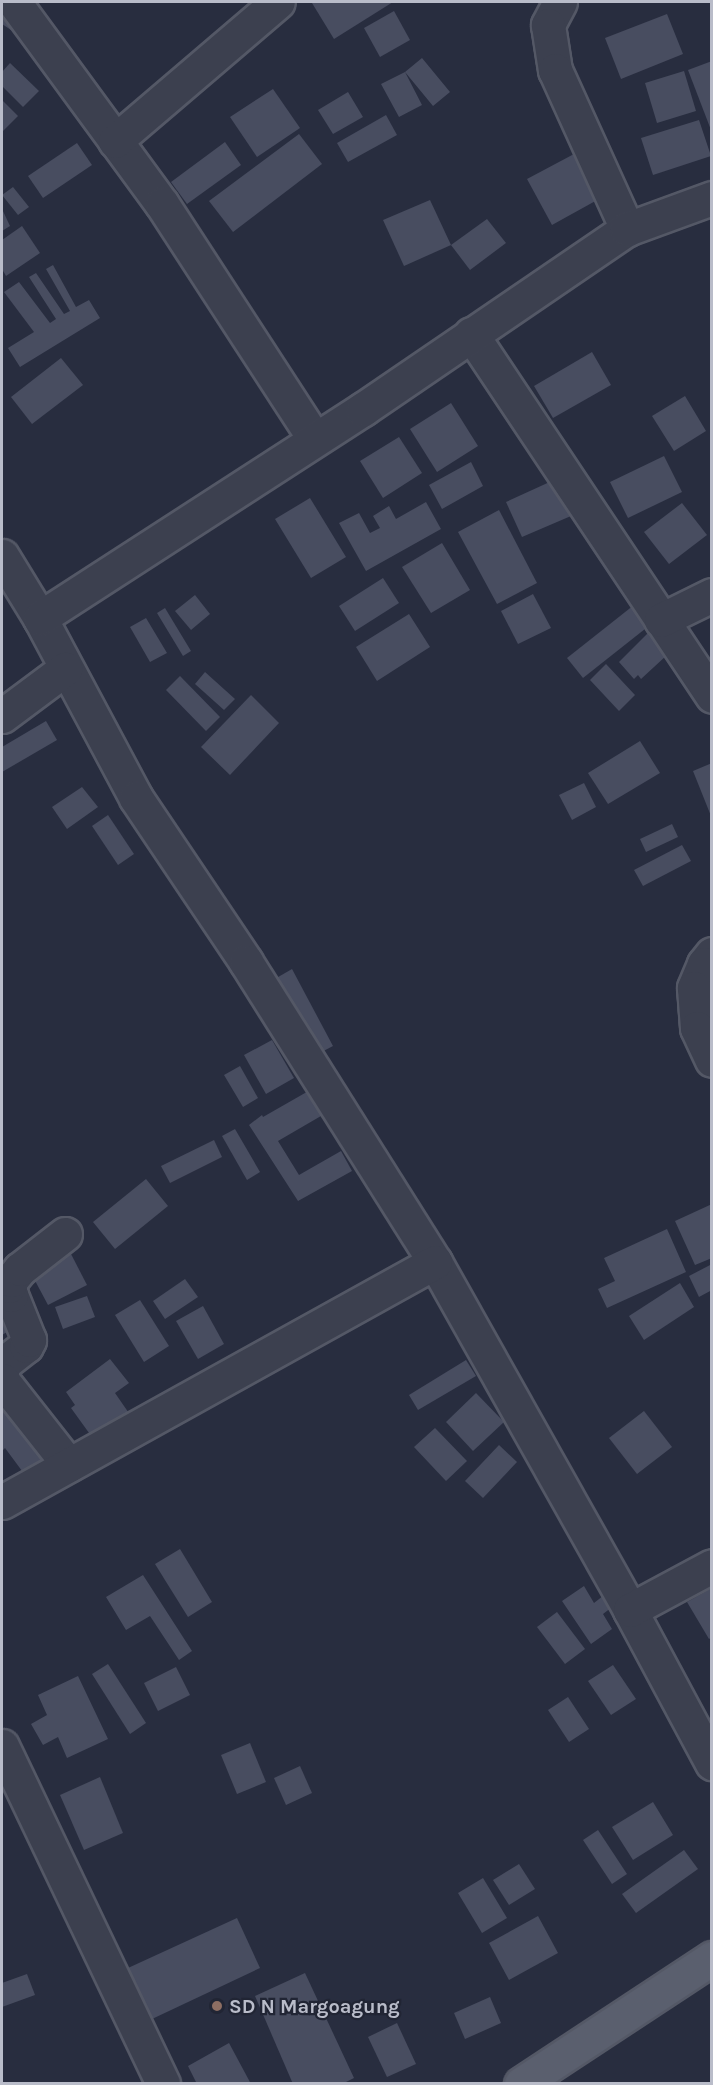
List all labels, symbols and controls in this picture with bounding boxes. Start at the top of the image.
place label: SD N Margoagung [229,1994,400,2018]
marker: SD N Margoagung [210,1999,224,2013]

